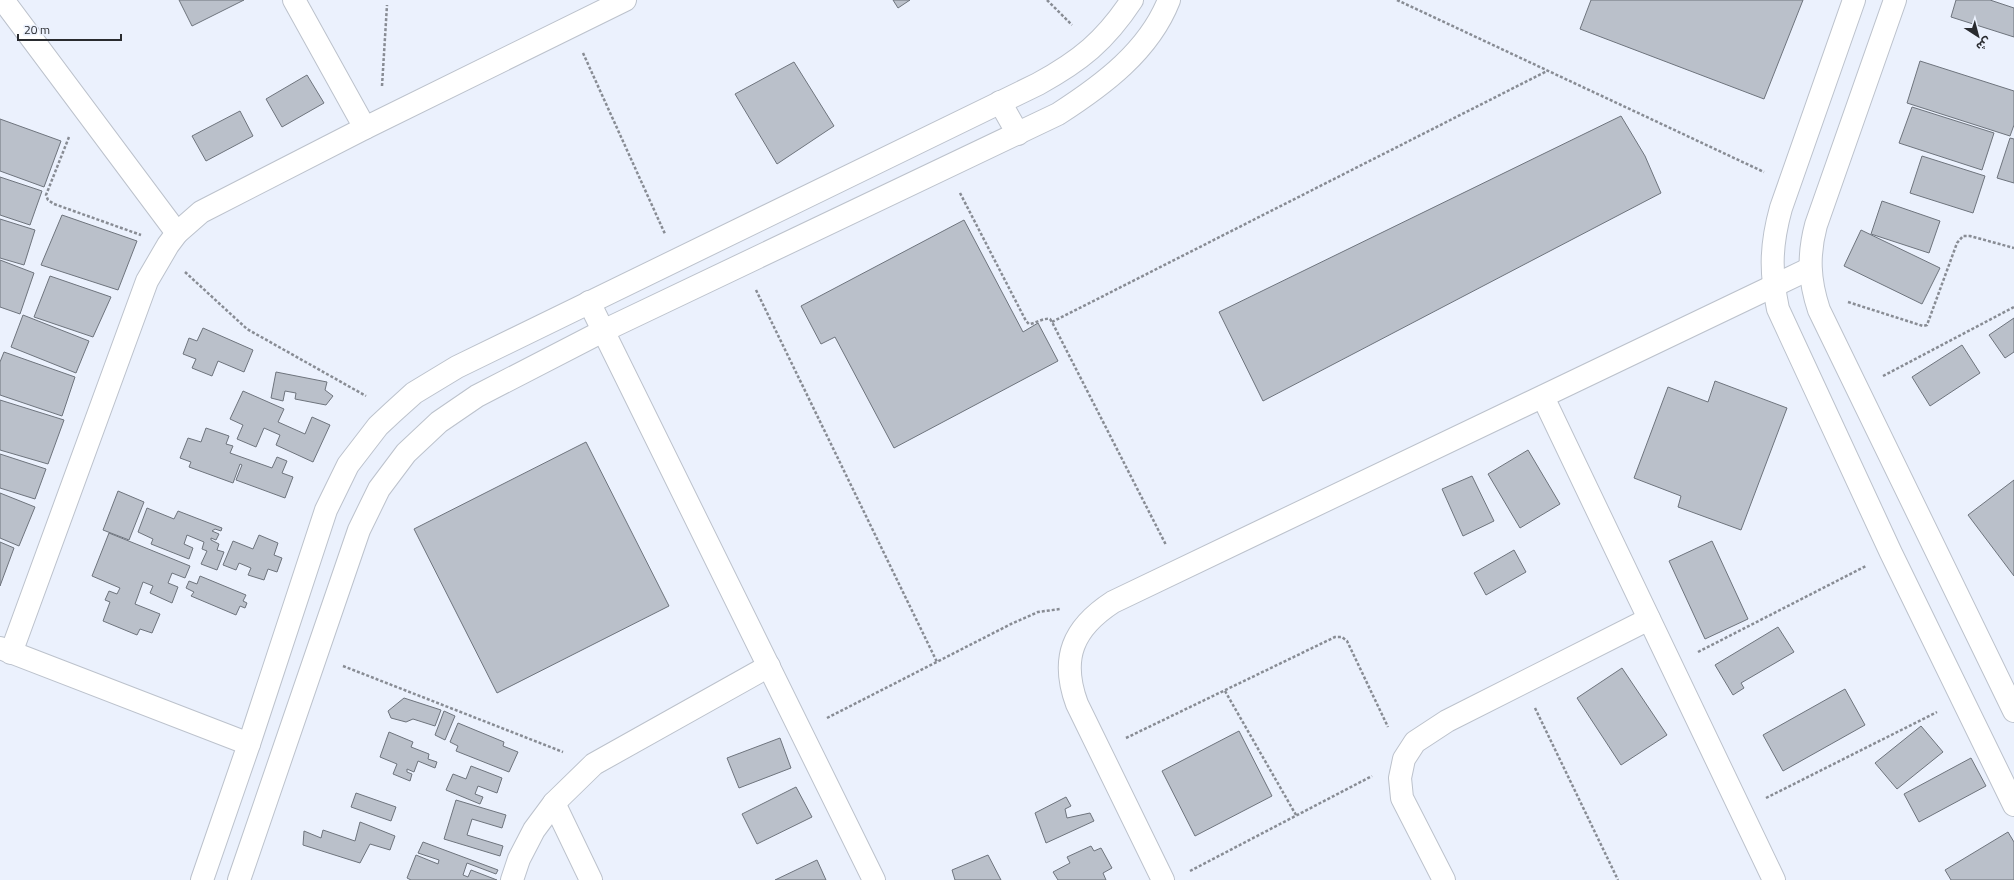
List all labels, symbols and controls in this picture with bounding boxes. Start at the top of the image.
scale bar [18,16,121,42]
north arrow [1958,16,1998,56]
text: 20 m [24,20,50,39]
text: ش [1973,33,1995,55]

